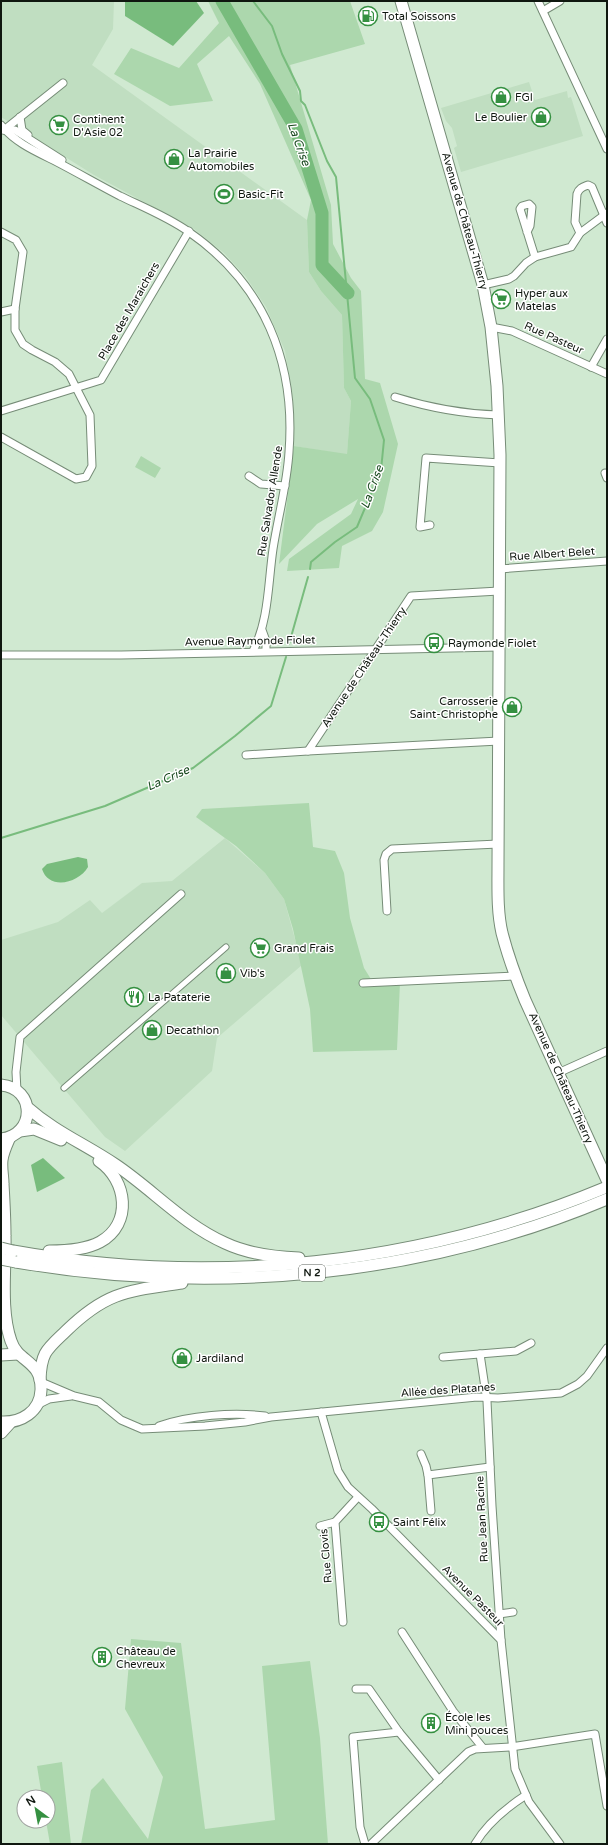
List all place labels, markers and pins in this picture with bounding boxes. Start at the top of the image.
fuel station icon: Total Soissons [357,5,379,27]
place label: Total Soissons [382,10,456,23]
shop icon: FGI [490,86,512,108]
place label: FGI [515,91,533,104]
shop icon: Le Boulier [530,106,552,128]
place label: Le Boulier [475,111,528,124]
place label: Continent D'Asie 02 [73,113,124,139]
supermarket icon: Continent D'Asie 02 [48,114,70,136]
place label: La Prairie Automobiles [188,147,254,173]
shop icon: La Prairie Automobiles [163,148,185,170]
sports icon: Basic-Fit [213,183,235,205]
place label: Basic-Fit [238,188,284,201]
place label: Hyper aux Matelas [515,287,568,313]
supermarket icon: Hyper aux Matelas [490,288,512,310]
bus stop icon: Raymonde Fiolet [423,632,445,654]
place label: Raymonde Fiolet [448,637,537,650]
place label: Carrosserie Saint-Christophe [410,695,498,721]
shop icon: Carrosserie Saint-Christophe [501,696,523,718]
supermarket icon: Grand Frais [249,937,271,959]
place label: Grand Frais [274,942,334,955]
shop icon: Vib's [215,962,237,984]
place label: Vib's [240,967,265,980]
restaurant icon: La Pataterie [123,986,145,1008]
place label: La Pataterie [148,991,210,1004]
shop icon: Decathlon [141,1019,163,1041]
place label: Decathlon [166,1024,219,1037]
shop icon: Jardiland [171,1347,193,1369]
place label: Jardiland [196,1352,244,1365]
bus stop icon: Saint Félix [368,1511,390,1533]
place label: Saint Félix [393,1516,446,1529]
place label: Château de Chevreux [116,1645,176,1671]
building icon: Château de Chevreux [91,1646,113,1668]
place label: École les Mini pouces [445,1710,508,1737]
building icon: École les Mini pouces [420,1712,442,1734]

